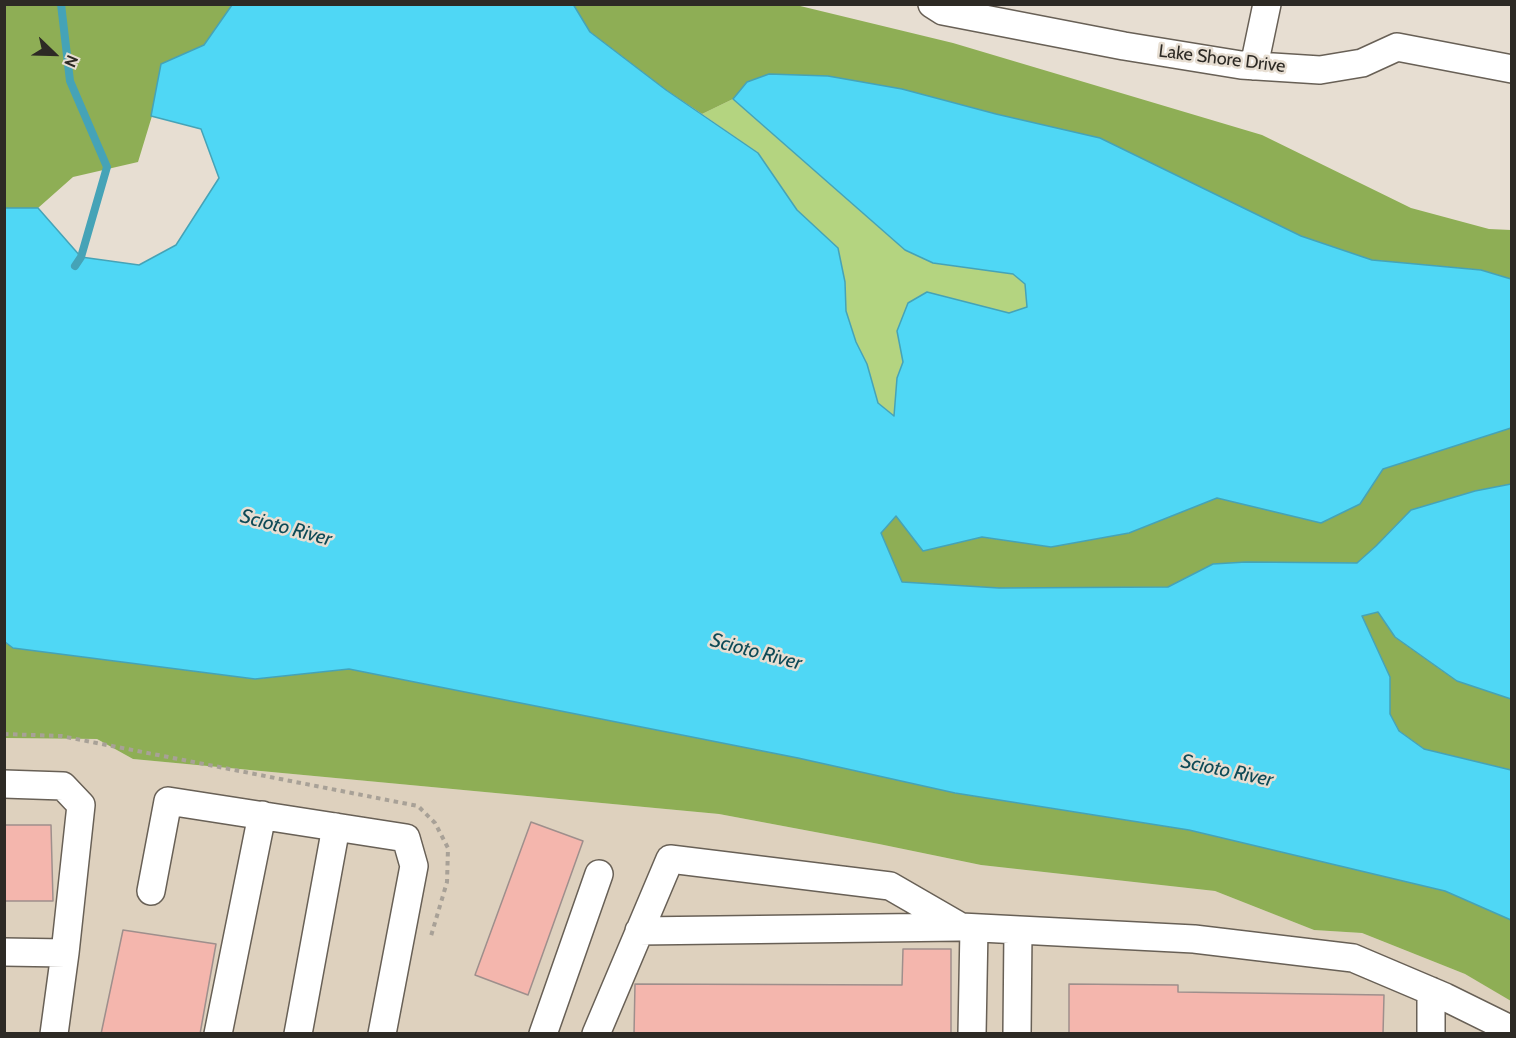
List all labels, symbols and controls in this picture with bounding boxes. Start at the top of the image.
north arrow [24,24,84,84]
street label: Lake Shore Drive [1157,40,1287,78]
text: N [60,52,82,70]
water label: Scioto River [238,504,334,552]
water label: Scioto River [708,628,804,676]
water label: Scioto River [1179,750,1275,792]

